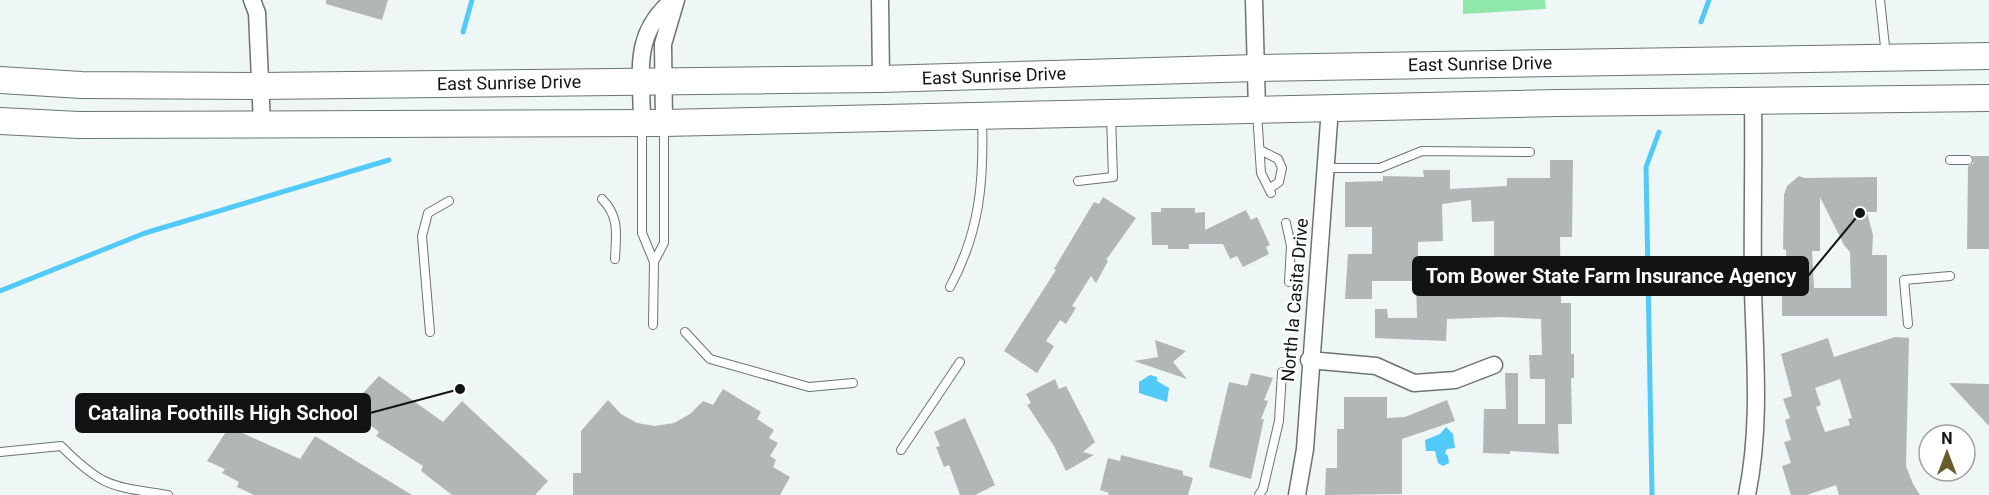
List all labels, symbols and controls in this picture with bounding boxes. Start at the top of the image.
street label: East Sunrise Drive [1408,52,1552,75]
street label: East Sunrise Drive [921,62,1067,89]
street label: East Sunrise Drive [437,71,581,94]
street label: North la Casita Drive [1277,217,1312,383]
callout: Tom Bower State Farm Insurance Agency [1413,257,1808,295]
text: Tom Bower State Farm Insurance Agency [1426,264,1797,288]
callout: Catalina Foothills High School [76,394,370,432]
text: Catalina Foothills High School [88,401,358,425]
north arrow [1917,423,1977,483]
text: N [1941,429,1953,448]

